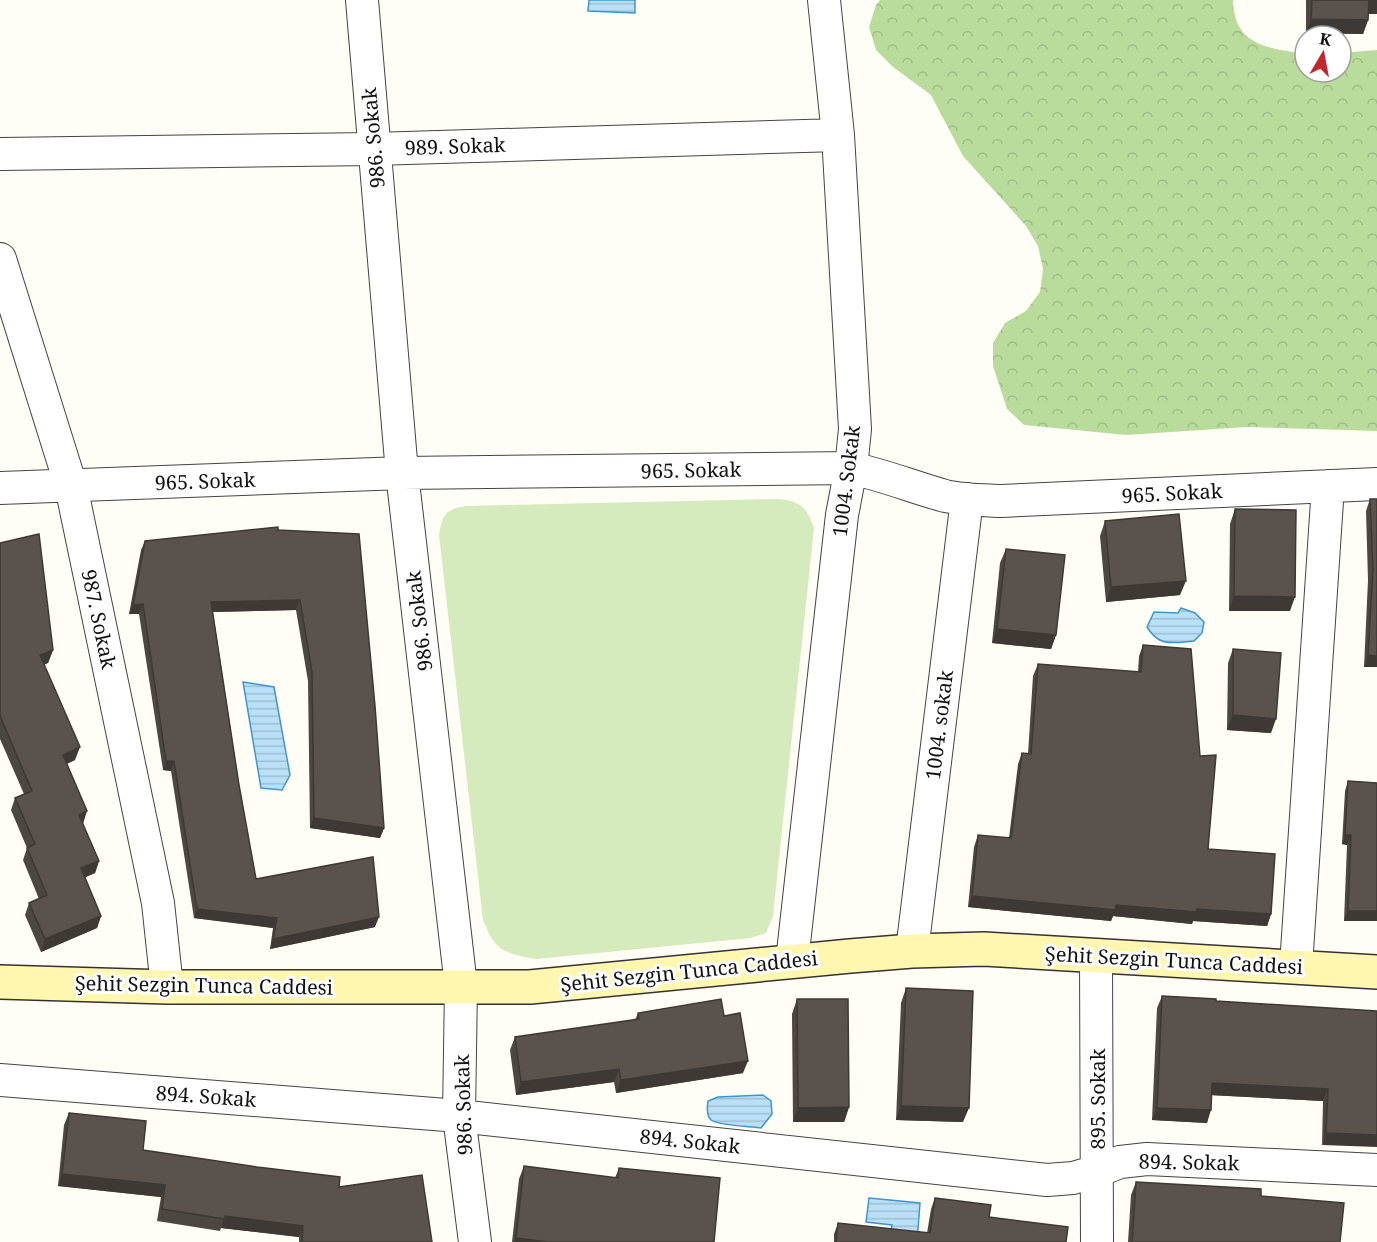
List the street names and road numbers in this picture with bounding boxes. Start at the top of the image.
street label: 986. Sokak [355,86,391,189]
street label: 989. Sokak [404,131,506,161]
street label: 1004. Sokak [826,423,866,538]
street label: 965. Sokak [640,456,742,484]
street label: 965. Sokak [154,466,256,496]
street label: 965. Sokak [1121,477,1223,509]
street label: 987. Sokak [75,567,123,671]
street label: 986. Sokak [399,569,439,673]
street label: 1004. sokak [919,668,959,781]
street label: Şehit Sezgin Tunca Caddesi [1044,940,1304,980]
street label: Şehit Sezgin Tunca Caddesi [559,944,819,998]
street label: Şehit Sezgin Tunca Caddesi [75,969,334,1001]
street label: 895. Sokak [1084,1048,1111,1149]
street label: 986. Sokak [448,1054,478,1156]
street label: 894. Sokak [155,1079,258,1113]
street label: 894. Sokak [638,1122,742,1160]
street label: 894. Sokak [1138,1148,1240,1176]

